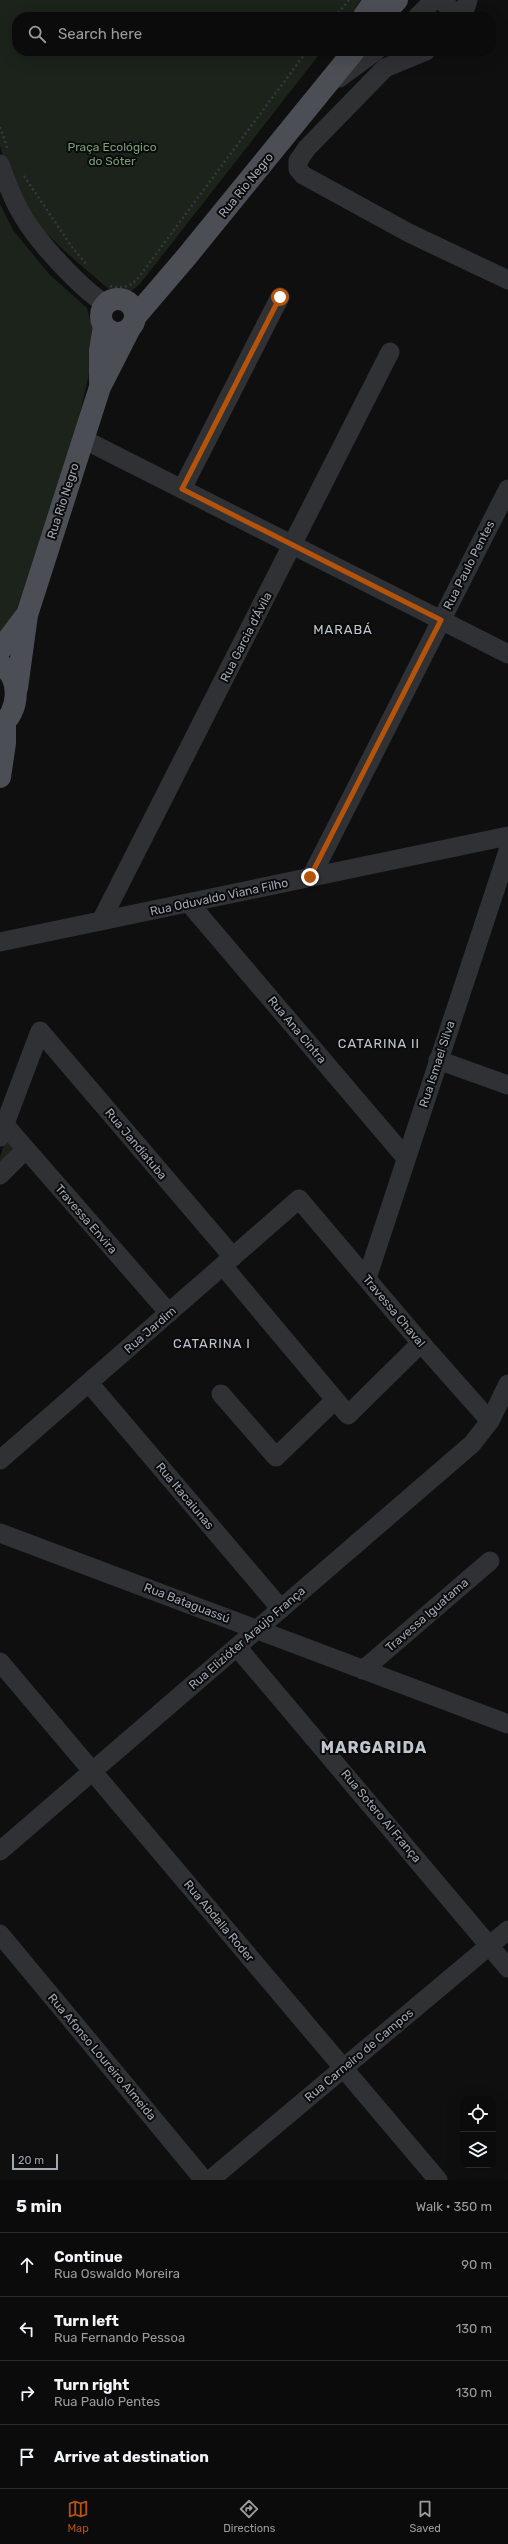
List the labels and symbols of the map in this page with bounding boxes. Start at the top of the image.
park label: Praça Ecológico do Sóter [67,140,157,168]
street label: Rua Rio Negro [216,150,276,220]
route start [271,288,289,306]
street label: Rua Rio Negro [44,461,82,541]
street label: Rua Paulo Pentes [441,518,497,612]
street label: Rua Garcia d'Ávila [217,590,275,684]
district label: MARABÁ [313,622,373,637]
route end [301,868,319,886]
street label: Rua Oduvaldo Viana Filho [149,875,289,918]
street label: Rua Ana Cintra [265,994,329,1066]
street label: Rua Ismael Silva [416,1019,458,1109]
district label: CATARINA II [338,1036,420,1051]
street label: Rua Jandiatuba [102,1106,170,1182]
street label: Travessa Envira [52,1182,120,1256]
street label: Travessa Chaval [360,1272,428,1350]
street label: Rua Jardim [121,1304,179,1356]
district label: CATARINA I [173,1336,251,1351]
street label: Rua Itacaiunas [153,1460,217,1532]
street label: Travessa Iguatama [383,1575,471,1655]
street label: Rua Bataguassú [142,1580,232,1626]
street label: Rua Elizióter Araújo França [186,1584,308,1692]
district label: MARGARIDA [321,1738,427,1757]
street label: Rua Sotero Al França [338,1767,424,1865]
street label: Rua Abdalla Roder [181,1878,257,1965]
street label: Rua Afonso Loureiro Almeida [45,1991,159,2123]
street label: Rua Carneiro de Campos [302,2006,416,2104]
scale bar [12,2152,58,2171]

